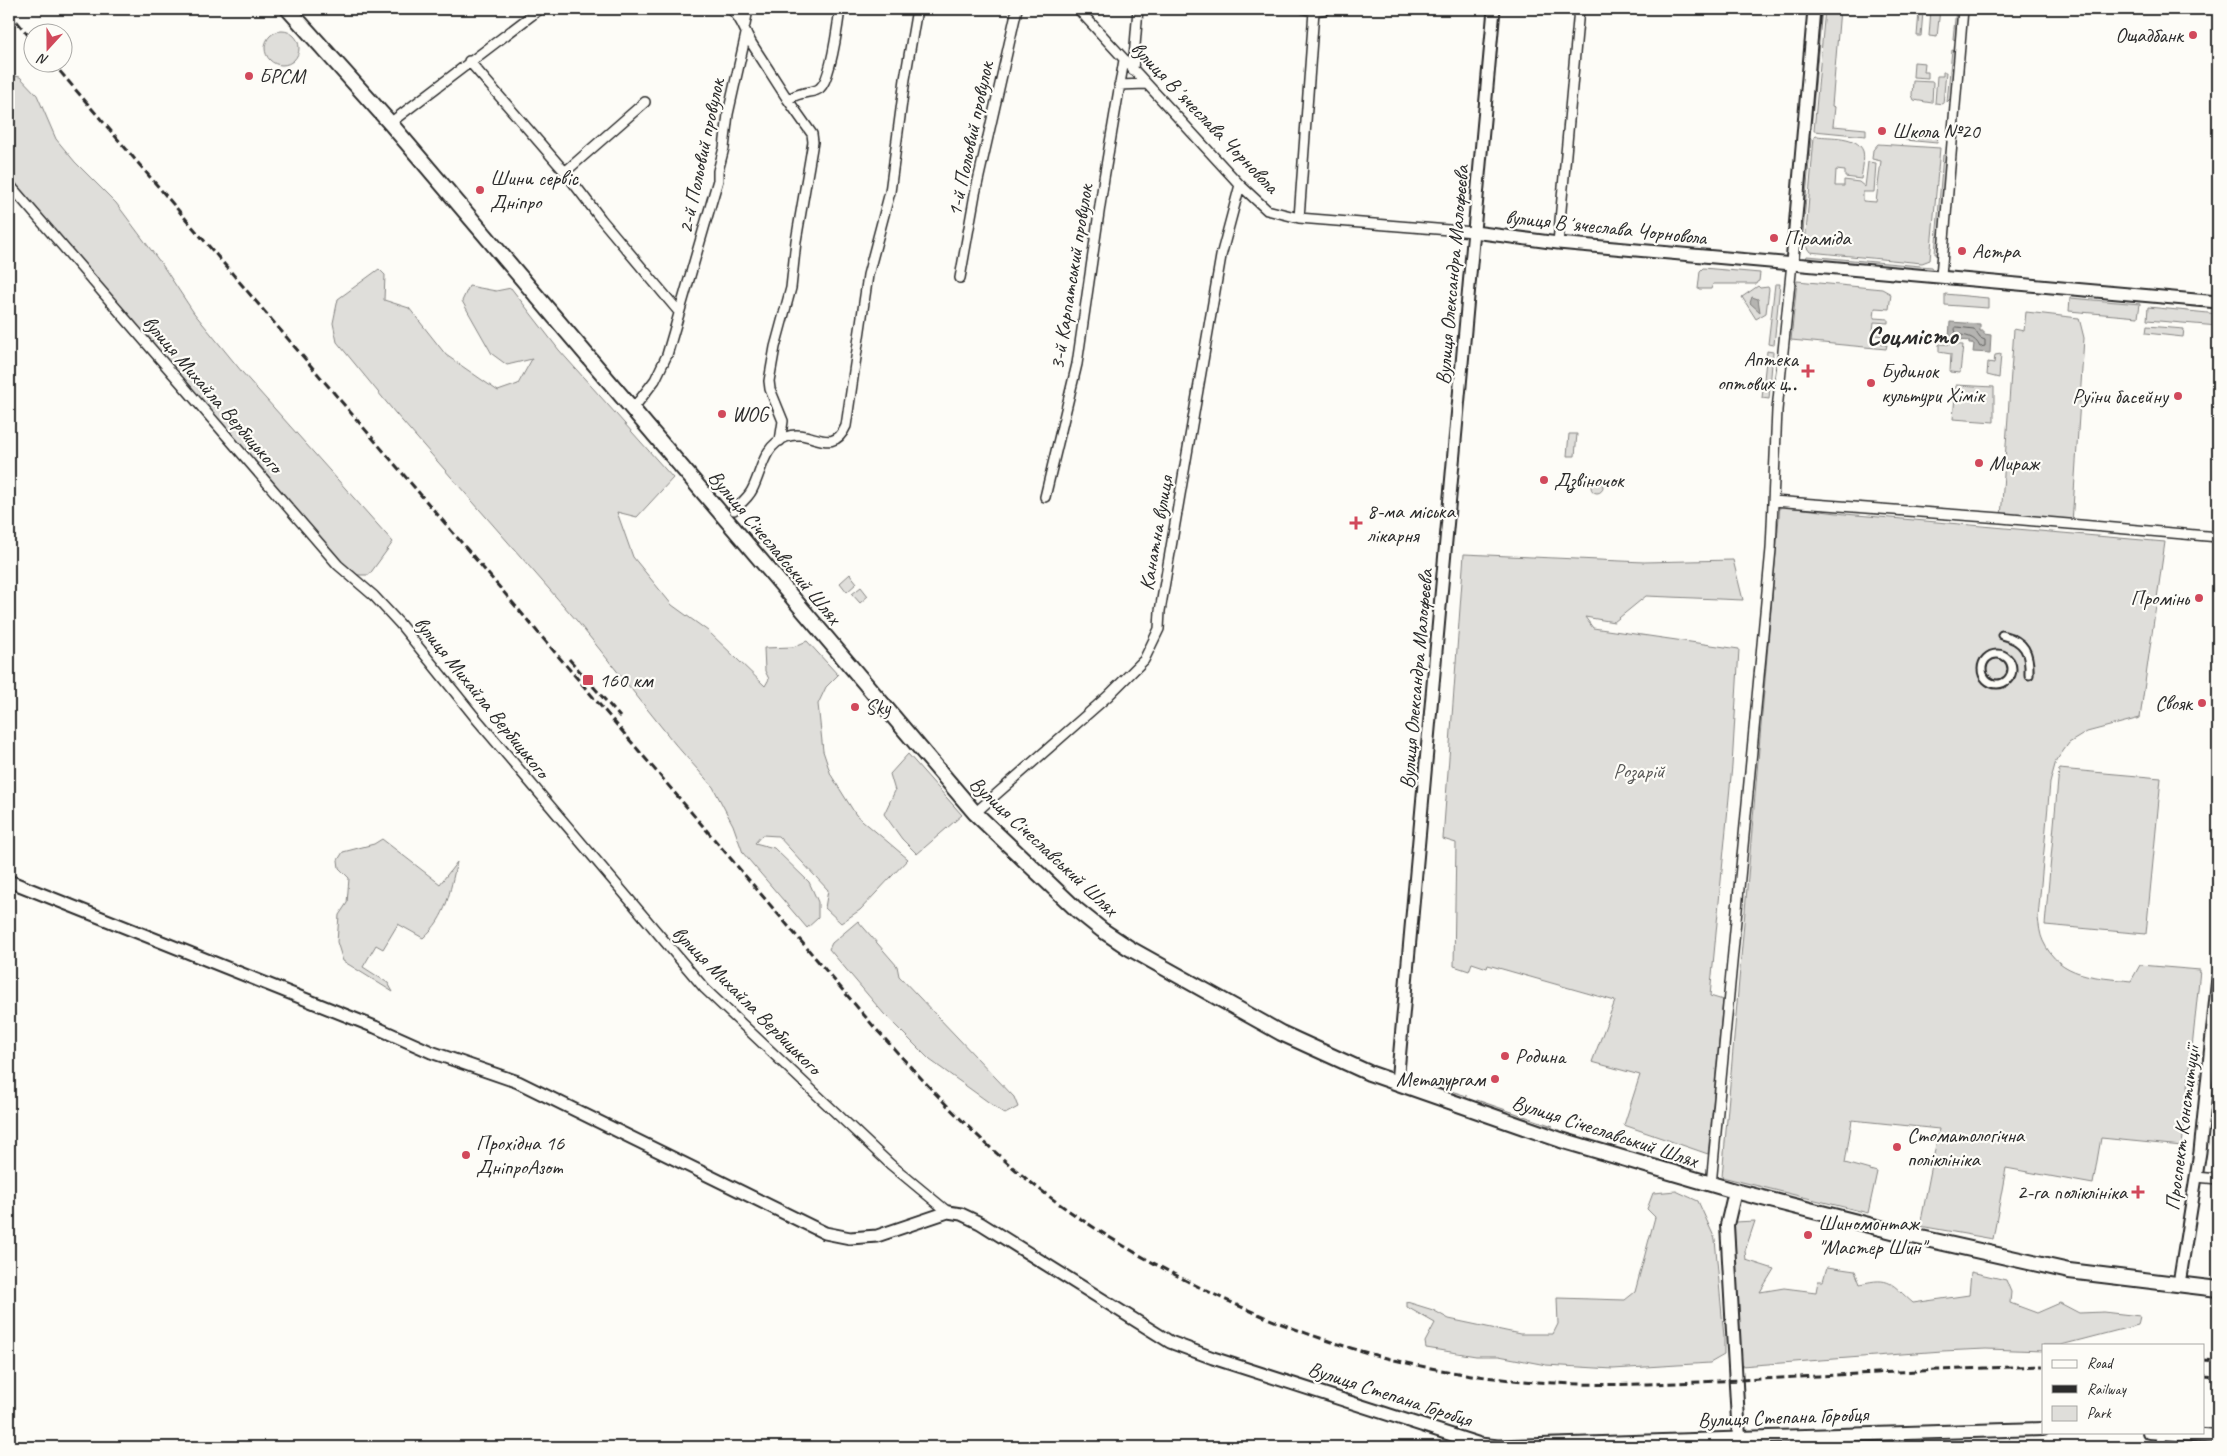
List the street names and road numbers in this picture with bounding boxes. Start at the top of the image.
street label: вулиця Вʼячеслава Чорновола [1125,35,1286,200]
street label: 1-й Польовий провулок [941,57,1000,219]
street label: 2-й Польовий провулок [672,74,731,236]
street label: Вулиця Олександра Малофєєва [1429,162,1475,386]
street label: 3-й Карпатський провулок [1044,180,1099,372]
street label: вулиця Вʼячеслава Чорновола [1504,204,1709,251]
street label: вулиця Михайла Вербицького [137,310,290,480]
street label: Вулиця Січеславський Шлях [703,464,848,631]
street label: Канатна вулиця [1133,472,1179,592]
street label: Вулиця Олександра Малофєєва [1393,566,1439,790]
street label: вулиця Михайла Вербицького [409,611,557,785]
street label: Вулиця Січеславський Шлях [964,770,1125,923]
street label: вулиця Михайла Вербицького [667,920,829,1082]
street label: Проспект Конституції [2159,1040,2206,1212]
street label: Вулиця Січеславський Шлях [1509,1089,1703,1174]
street label: Вулиця Степана Горобця [1305,1355,1477,1433]
street label: Вулиця Степана Горобця [1697,1401,1871,1433]

